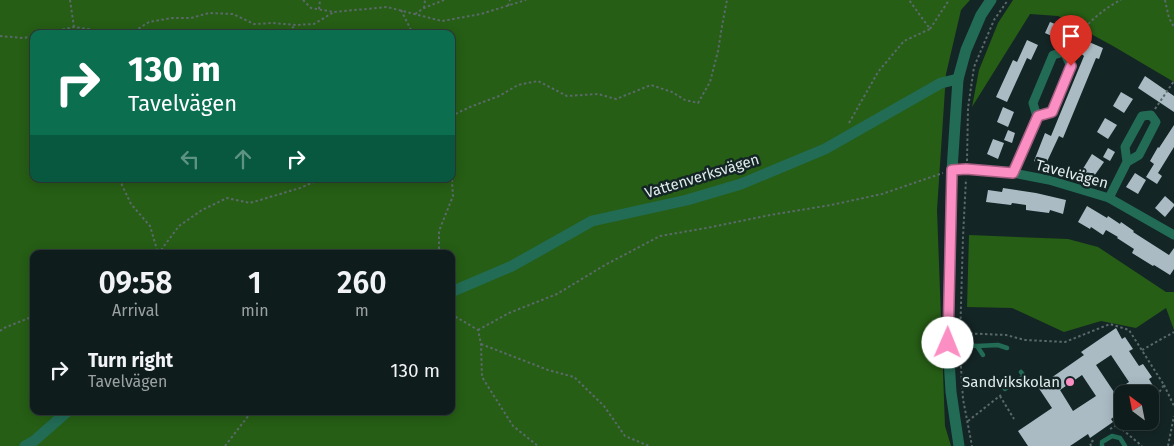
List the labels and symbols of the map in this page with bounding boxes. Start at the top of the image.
pin [1050,15,1092,66]
street label: Vattenverksvägen [643,150,761,202]
street label: Tavelvägen [1034,156,1110,192]
position arrow [921,316,973,368]
place label: Sandvikskolan [962,373,1060,391]
marker: Sandvikskolan [1064,376,1076,388]
north arrow [1114,385,1159,430]

